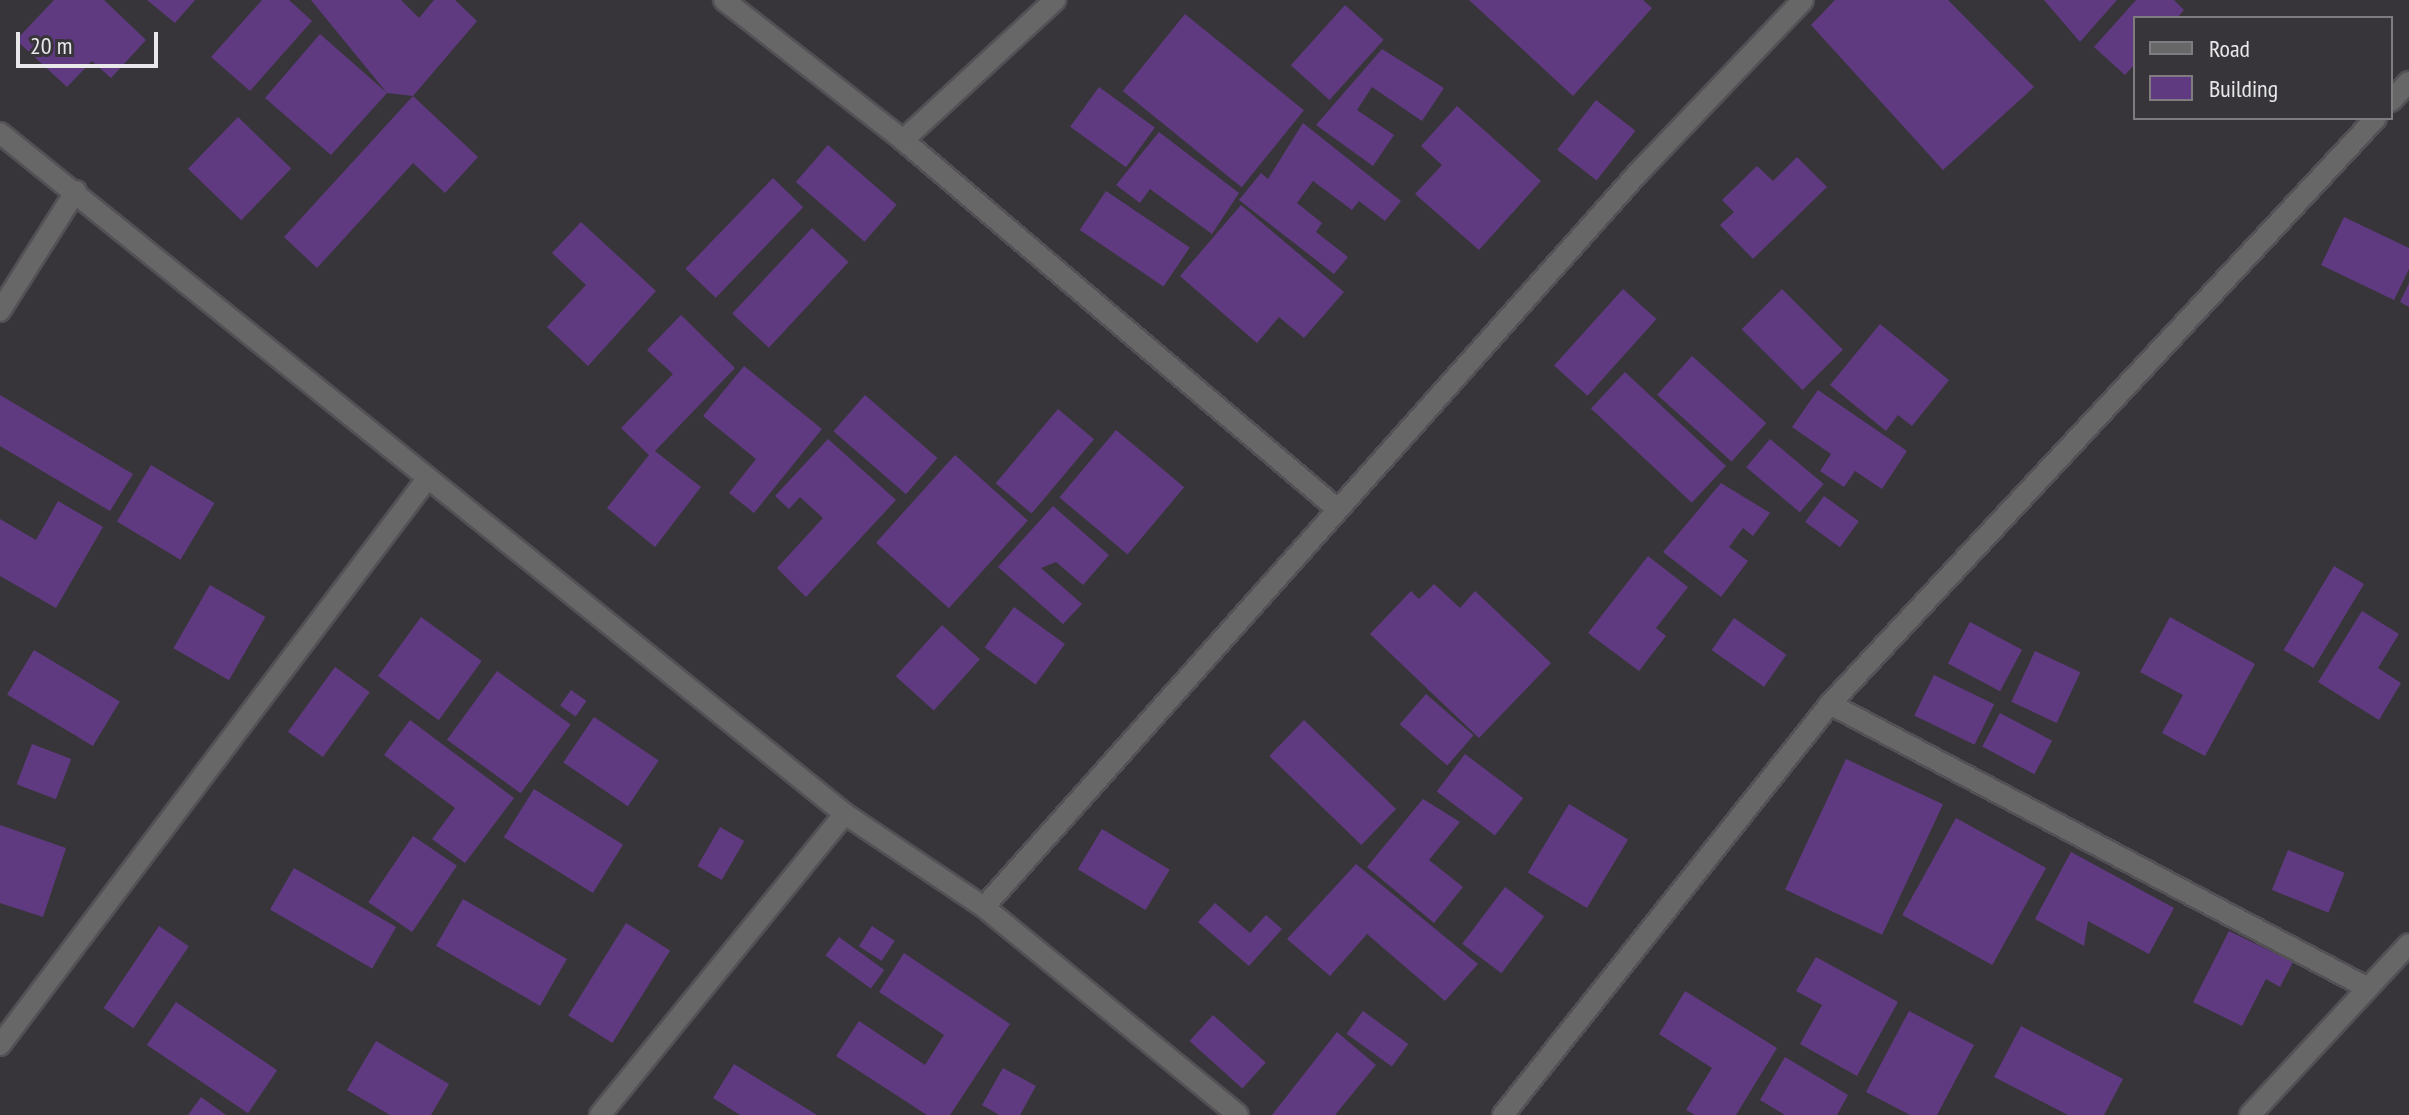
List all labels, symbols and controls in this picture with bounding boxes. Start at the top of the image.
scale bar [20,16,162,66]
legend [2133,16,2393,120]
text: 20 m [30,30,72,61]
text: Road [2209,33,2250,64]
text: Building [2209,73,2278,104]

